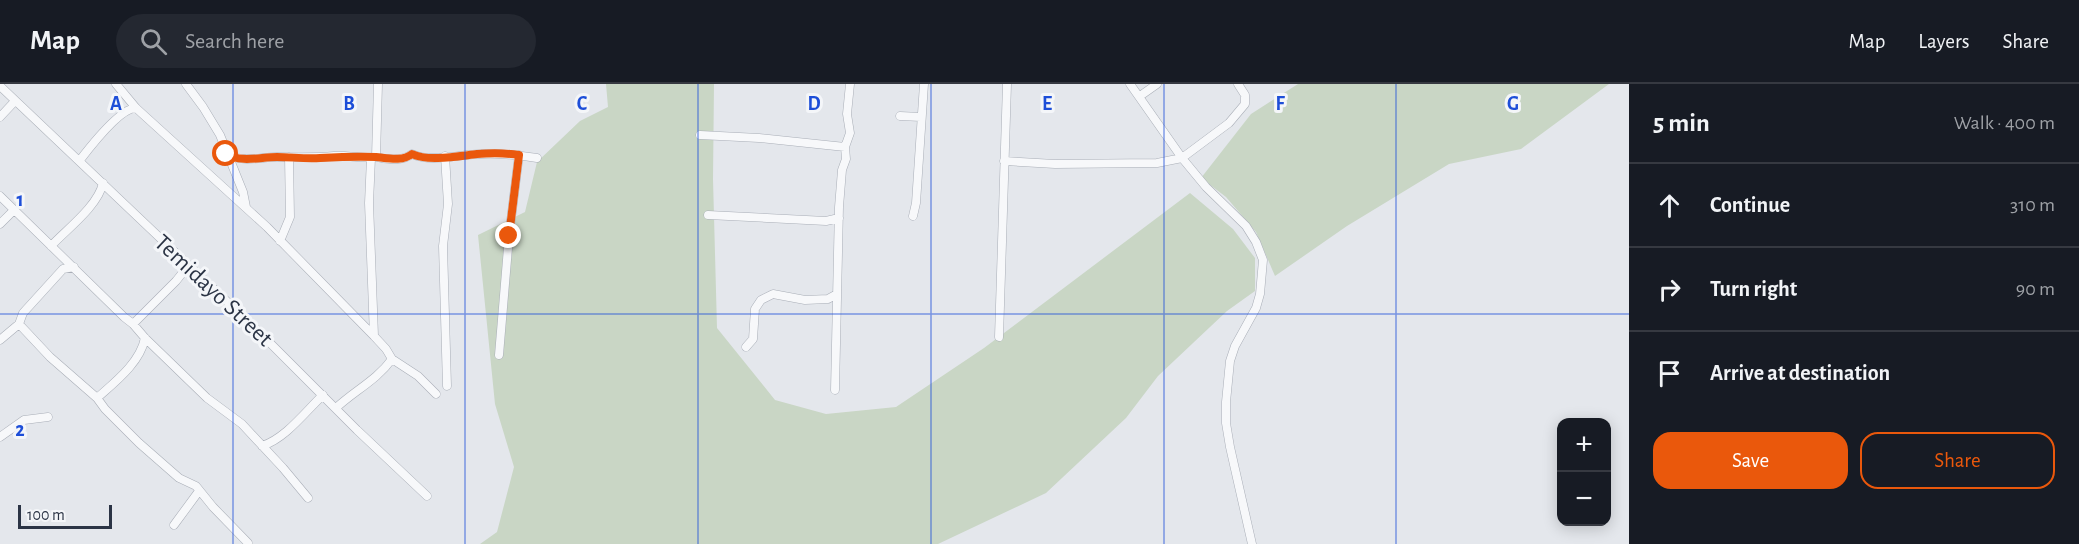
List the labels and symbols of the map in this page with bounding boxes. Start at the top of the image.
text: A [110,94,122,114]
text: B [343,94,355,114]
text: C [577,94,588,114]
text: D [807,94,821,114]
text: E [1042,94,1052,114]
text: F [1275,94,1285,114]
text: G [1507,94,1519,114]
route start [212,140,238,166]
text: 1 [16,190,24,210]
route end [495,222,521,248]
street label: Temidayo Street [150,230,277,351]
text: 2 [15,420,25,440]
scale bar [18,502,112,530]

